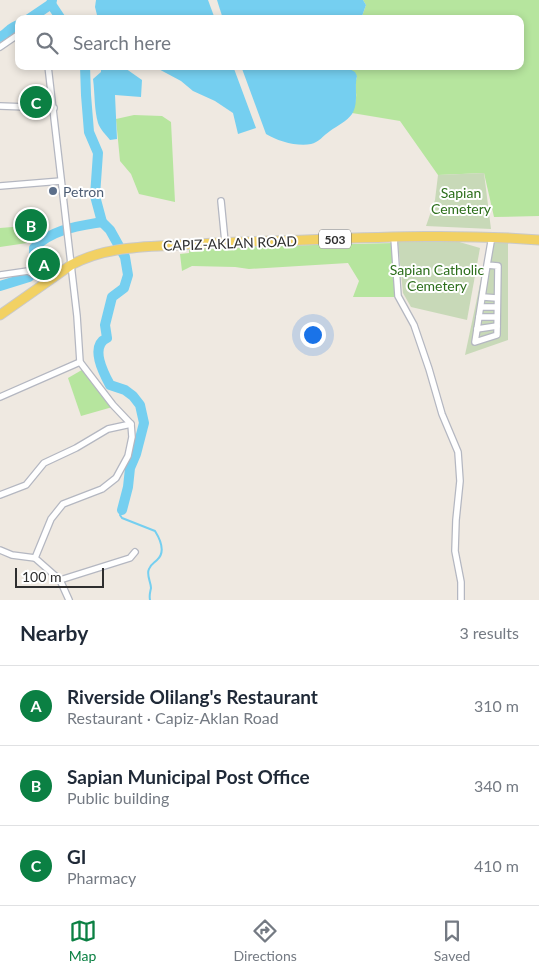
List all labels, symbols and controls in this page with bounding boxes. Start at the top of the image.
search box [15,15,524,70]
icon: search [33,29,61,57]
text: Search here [73,31,171,54]
pin: C [20,83,52,121]
place label: Petron [63,183,104,200]
park label: Sapian Cemetery [431,184,492,217]
marker: Petron [47,185,59,197]
pin: B [15,206,47,244]
road number: 503 [319,230,351,248]
street label: CAPIZ-AKLAN ROAD [163,232,297,254]
pin: A [28,245,60,283]
park label: Sapian Catholic Cemetery [390,261,484,294]
your location [300,322,326,348]
scale bar [15,565,104,588]
text: 100 m [22,568,61,585]
text: Nearby [20,620,88,645]
text: 3 results [459,623,519,642]
text: Riverside Olilang's Restaurant [67,685,318,708]
text: A [30,696,42,715]
text: 310 m [474,696,519,715]
text: Restaurant · Capiz-Aklan Road [67,708,279,727]
text: Sapian Municipal Post Office [67,765,310,788]
text: B [31,776,41,795]
text: 340 m [474,776,519,795]
text: Public building [67,788,169,807]
text: GI [67,845,86,868]
text: C [31,856,41,875]
text: 410 m [474,856,519,875]
text: Pharmacy [67,868,136,887]
tab: Map [69,917,97,964]
tab: Directions [234,917,297,964]
tab: Saved [434,917,470,964]

